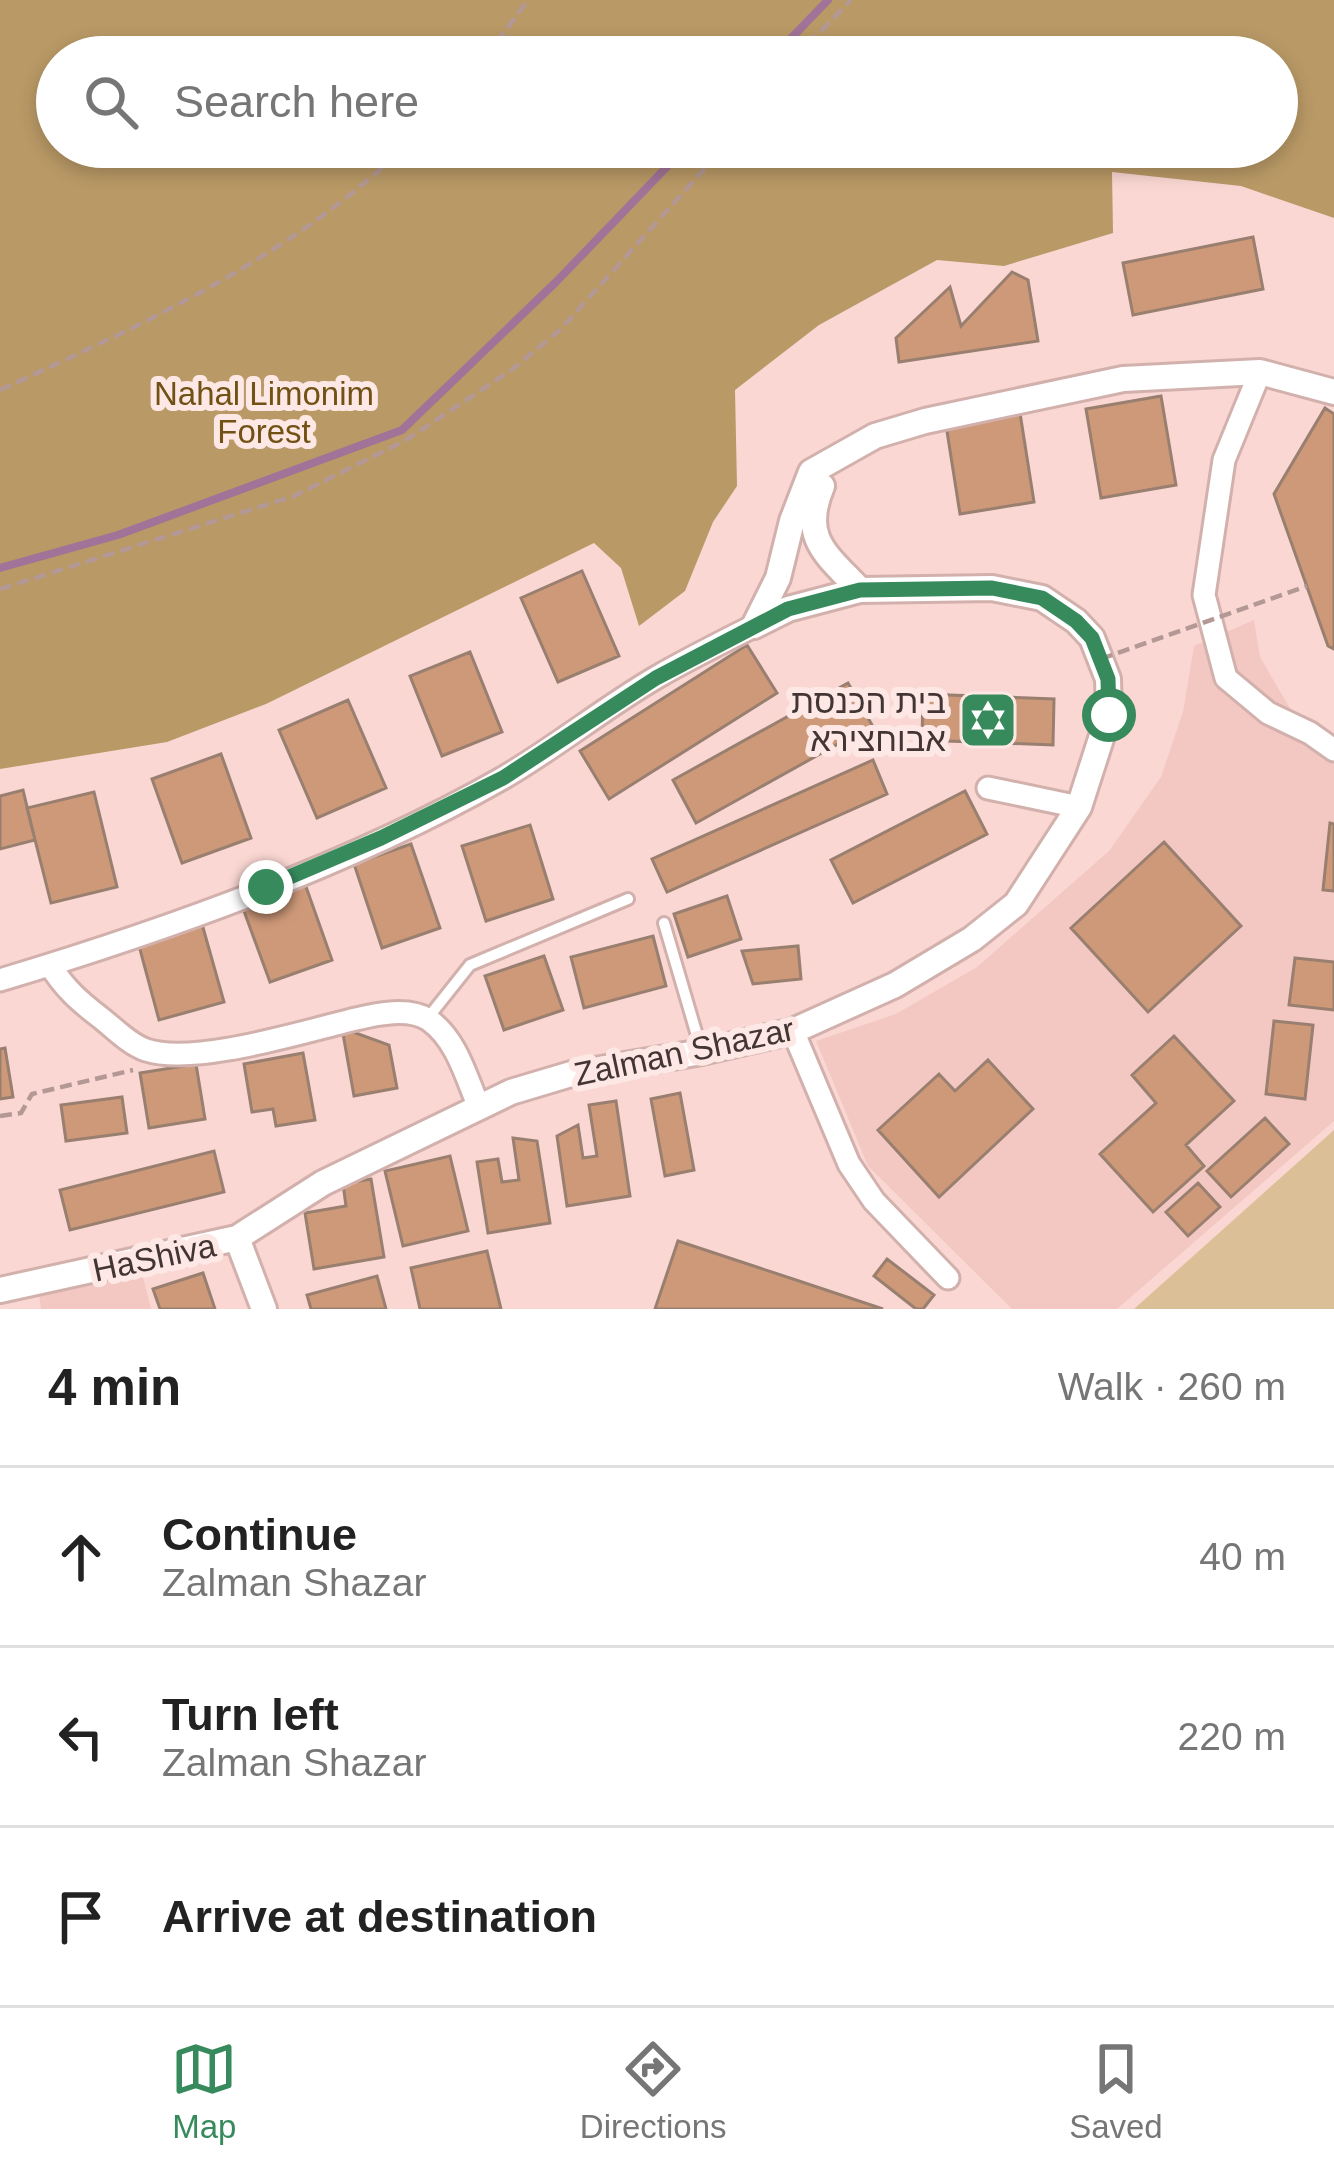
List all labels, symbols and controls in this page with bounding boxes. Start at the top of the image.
search box [36,36,1298,168]
icon: search [78,69,144,135]
text: Search here [174,76,419,127]
park label: Nahal Limonim Forest [154,375,374,450]
place label: בית הכנסת אבוחצירא [791,683,946,758]
route start [1082,688,1136,742]
synagogue icon: בית הכנסת אבוחצירא [957,689,1019,751]
route end [239,860,293,914]
street label: Zalman Shazar [571,1010,797,1093]
street label: HaShiva [89,1226,220,1289]
text: 4 min [48,1359,181,1416]
text: Walk · 260 m [1058,1365,1286,1408]
text: Continue [162,1509,357,1560]
icon: ahead [48,1524,114,1590]
text: 40 m [1199,1535,1286,1578]
text: Zalman Shazar [162,1561,426,1604]
text: Turn left [162,1689,339,1740]
icon: left [48,1704,114,1770]
text: 220 m [1178,1715,1286,1758]
text: Zalman Shazar [162,1741,426,1784]
icon: arrive [48,1884,114,1950]
text: Arrive at destination [162,1891,597,1942]
tab: Map [171,2036,237,2146]
tab: Directions [580,2036,727,2146]
tab: Saved [1069,2036,1163,2146]

